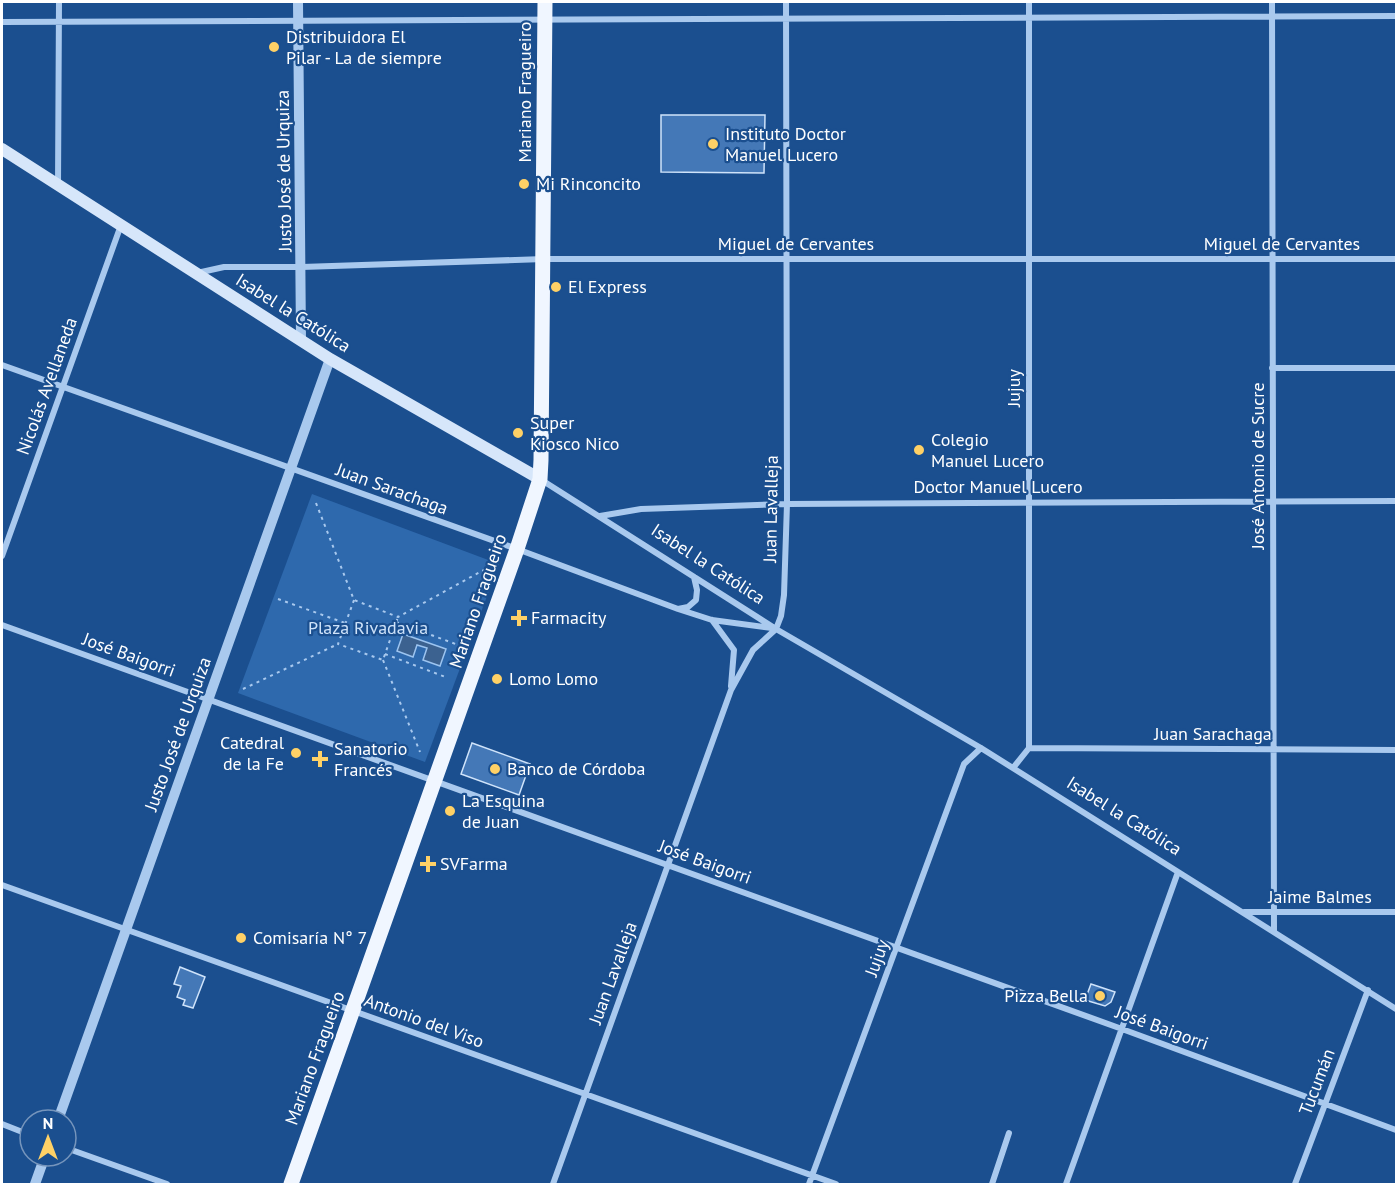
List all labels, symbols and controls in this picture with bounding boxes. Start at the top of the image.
street label: Mariano Fragueiro [513,22,536,162]
place label: Distribuidora El Pilar - La de siempre [286,25,442,69]
marker: Distribuidora El Pilar - La de siempre [267,40,281,54]
street label: Justo José de Urquiza [271,90,296,253]
place label: Instituto Doctor Manuel Lucero [725,122,846,166]
marker: Instituto Doctor Manuel Lucero [706,137,720,151]
place label: Mi Rinconcito [536,172,641,195]
marker: Mi Rinconcito [517,177,531,191]
street label: Miguel de Cervantes [718,232,874,255]
street label: Miguel de Cervantes [1204,232,1360,255]
street label: Isabel la Católica [232,268,355,357]
place label: El Express [568,275,647,298]
marker: El Express [549,280,563,294]
street label: Nicolás Avellaneda [11,314,82,458]
street label: Jujuy [1002,368,1025,408]
street label: José Antonio de Sucre [1246,382,1269,551]
place label: Super Kiosco Nico [530,411,619,455]
marker: Super Kiosco Nico [511,426,525,440]
place label: Colegio Manuel Lucero [931,428,1044,472]
marker: Colegio Manuel Lucero [912,443,926,457]
street label: Juan Lavalleja [758,455,783,564]
street label: Juan Sarachaga [332,457,451,519]
street label: Doctor Manuel Lucero [913,475,1083,498]
street label: Isabel la Católica [647,518,770,609]
street label: Mariano Fragueiro [444,531,511,671]
place label: Farmacity [531,606,607,629]
marker: Farmacity [512,611,526,625]
park label: Plaza Rivadavia [308,616,428,639]
street label: José Baigorri [79,627,179,682]
street label: Justo José de Urquiza [139,654,216,815]
place label: Lomo Lomo [509,667,598,690]
marker: Lomo Lomo [490,672,504,686]
street label: Juan Sarachaga [1153,722,1272,745]
place label: Catedral de la Fe [220,731,285,775]
place label: Sanatorio Francés [334,737,407,781]
marker: Catedral de la Fe [289,746,303,760]
marker: Sanatorio Francés [311,750,329,768]
place label: Banco de Córdoba [507,757,645,780]
marker: Banco de Córdoba [488,762,502,776]
street label: Isabel la Católica [1063,771,1186,860]
place label: La Esquina de Juan [462,789,545,833]
marker: La Esquina de Juan [443,804,457,818]
street label: José Baigorri [655,834,755,889]
place label: SVFarma [440,852,508,875]
marker: SVFarma [421,857,435,871]
street label: Jaime Balmes [1267,885,1372,908]
street label: Juan Lavalleja [583,918,642,1028]
place label: Comisaría N° 7 [253,926,367,949]
marker: Comisaría N° 7 [234,931,248,945]
street label: Jujuy [859,936,894,980]
place label: Pizza Bella [1004,984,1088,1007]
street label: Mariano Fragueiro [280,988,349,1128]
street label: Antonio del Viso [361,988,487,1053]
marker: Pizza Bella [1093,989,1107,1003]
street label: José Baigorri [1112,1000,1212,1055]
street label: Tucumán [1293,1045,1340,1118]
north arrow [18,1108,78,1168]
text: N [43,1113,53,1133]

